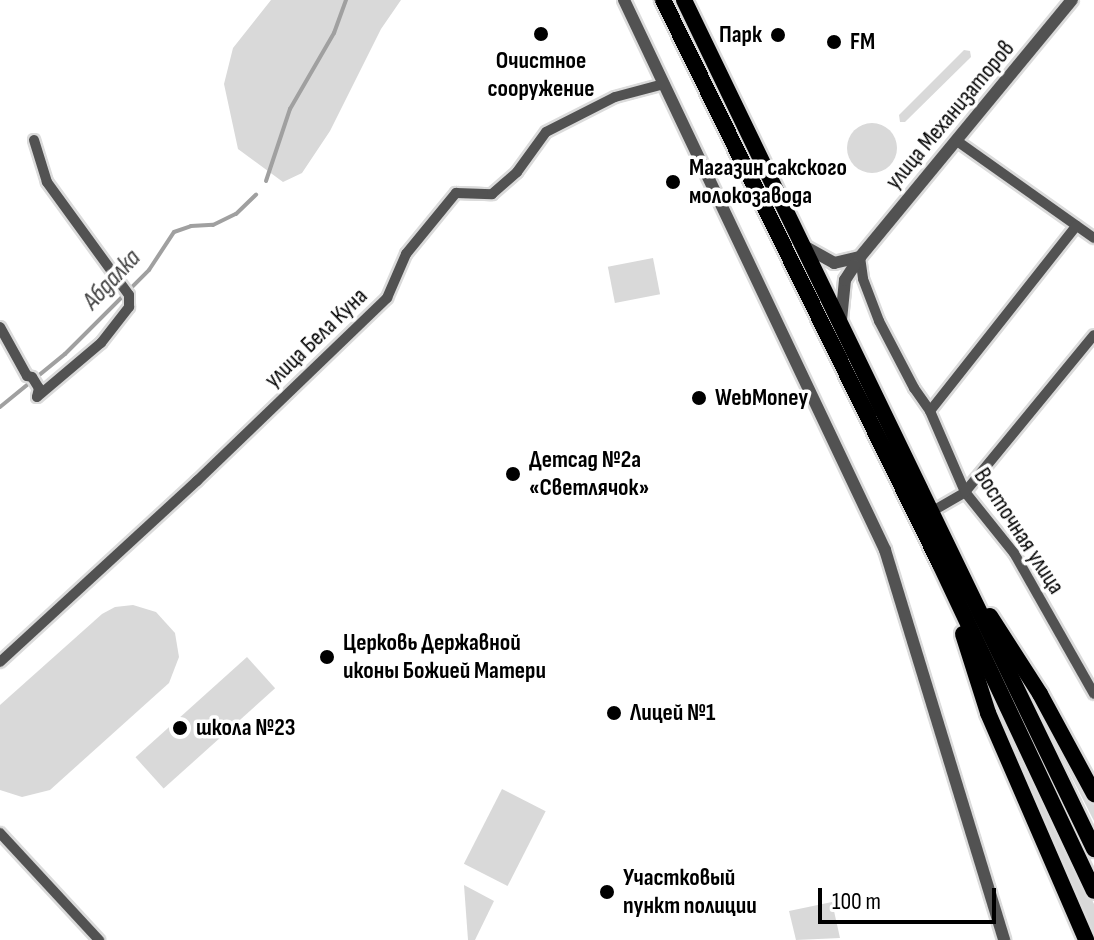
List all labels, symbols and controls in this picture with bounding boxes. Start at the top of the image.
place label: Парк [719,21,762,49]
marker: Очистное сооружение [532,25,550,43]
marker: Парк [769,26,787,44]
place label: FM [850,28,875,56]
marker: FM [825,33,843,51]
street label: улица Механизаторов [879,35,1021,195]
place label: Очистное сооружение [487,47,595,103]
place label: Магазин сакского молокозавода [689,154,847,210]
marker: Магазин сакского молокозавода [664,173,682,191]
water label: Абдалка [76,243,148,317]
street label: улица Бела Куна [259,282,373,394]
place label: WebMoney [715,384,808,412]
marker: WebMoney [690,389,708,407]
place label: Детсад №2а «Светлячок» [529,446,649,502]
street label: Восточная улица [968,463,1070,599]
marker: Детсад №2а «Светлячок» [504,465,522,483]
place label: Церковь Державной иконы Божией Матери [343,629,546,685]
marker: Церковь Державной иконы Божией Матери [318,648,336,666]
place label: Лицей №1 [630,699,715,727]
marker: Лицей №1 [605,704,623,722]
place label: школа №23 [196,714,296,742]
marker: школа №23 [171,719,189,737]
place label: Участковый пункт полиции [623,864,757,920]
scale bar [822,872,1000,922]
marker: Участковый пункт полиции [598,883,616,901]
text: 100 m [832,887,881,916]

